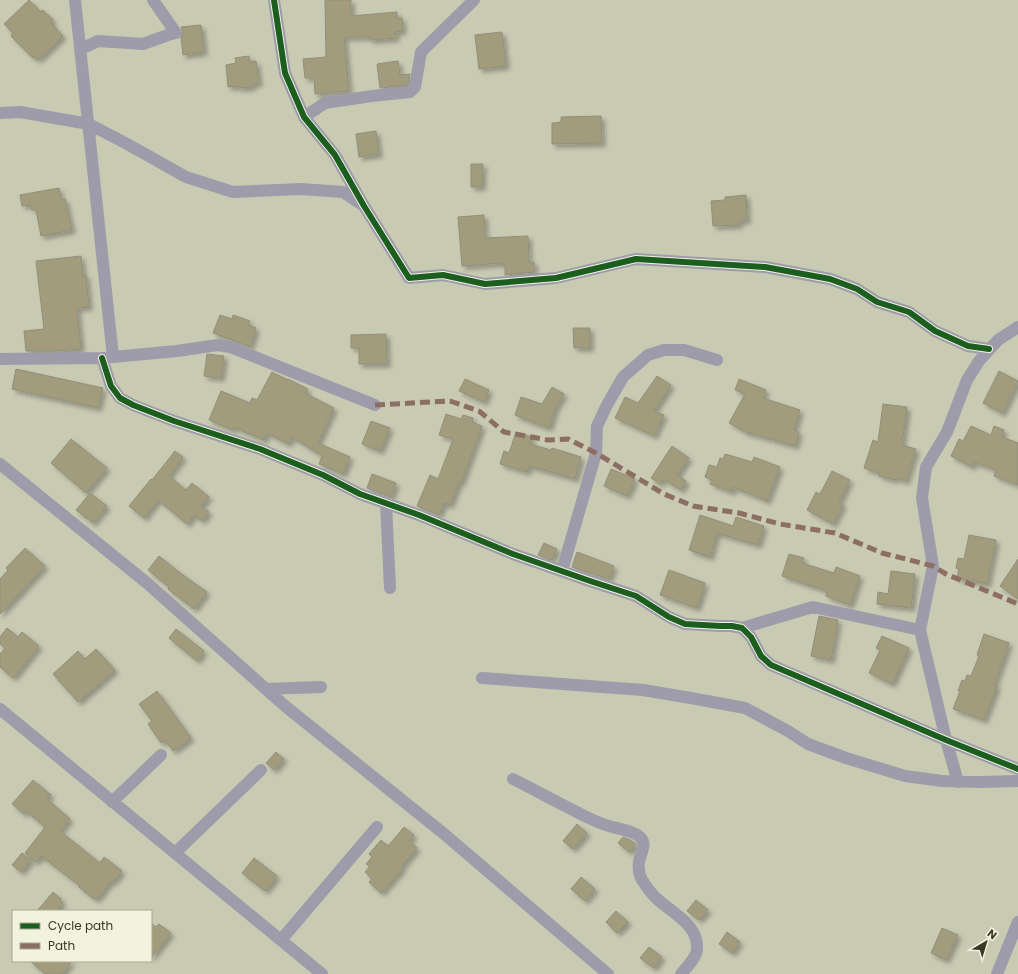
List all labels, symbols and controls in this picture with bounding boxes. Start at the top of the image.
legend [12,910,152,962]
text: Cycle path [48,917,113,934]
north arrow [966,922,1006,962]
text: N [984,925,1000,943]
text: Path [48,937,75,954]

